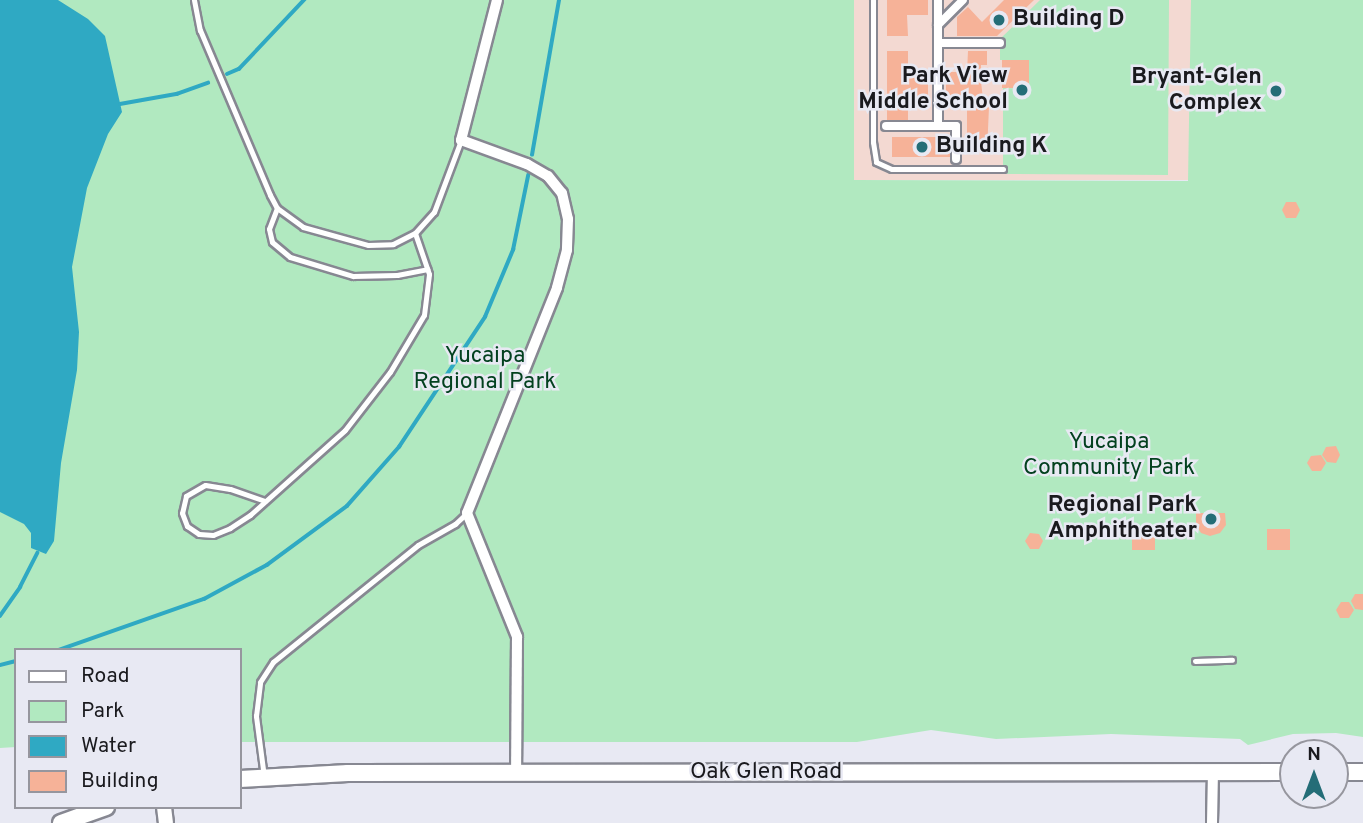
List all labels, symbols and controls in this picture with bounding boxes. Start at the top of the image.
place label: Building D [1013,6,1125,34]
marker: Building D [991,12,1007,28]
place label: Park View Middle School [858,63,1008,117]
place label: Bryant-Glen Complex [1131,64,1262,118]
marker: Park View Middle School [1014,82,1030,98]
marker: Bryant-Glen Complex [1268,83,1284,99]
place label: Building K [936,133,1048,161]
marker: Building K [914,139,930,155]
park label: Yucaipa Regional Park [413,343,557,397]
park label: Yucaipa Community Park [1023,429,1195,483]
place label: Regional Park Amphitheater [1048,492,1197,546]
marker: Regional Park Amphitheater [1203,511,1219,527]
legend [14,648,242,809]
text: Road [81,663,130,690]
text: Park [81,698,124,725]
text: Water [81,733,136,760]
north arrow [1279,739,1349,809]
text: N [1307,743,1321,767]
street label: Oak Glen Road [690,759,842,787]
text: Building [81,768,159,795]

